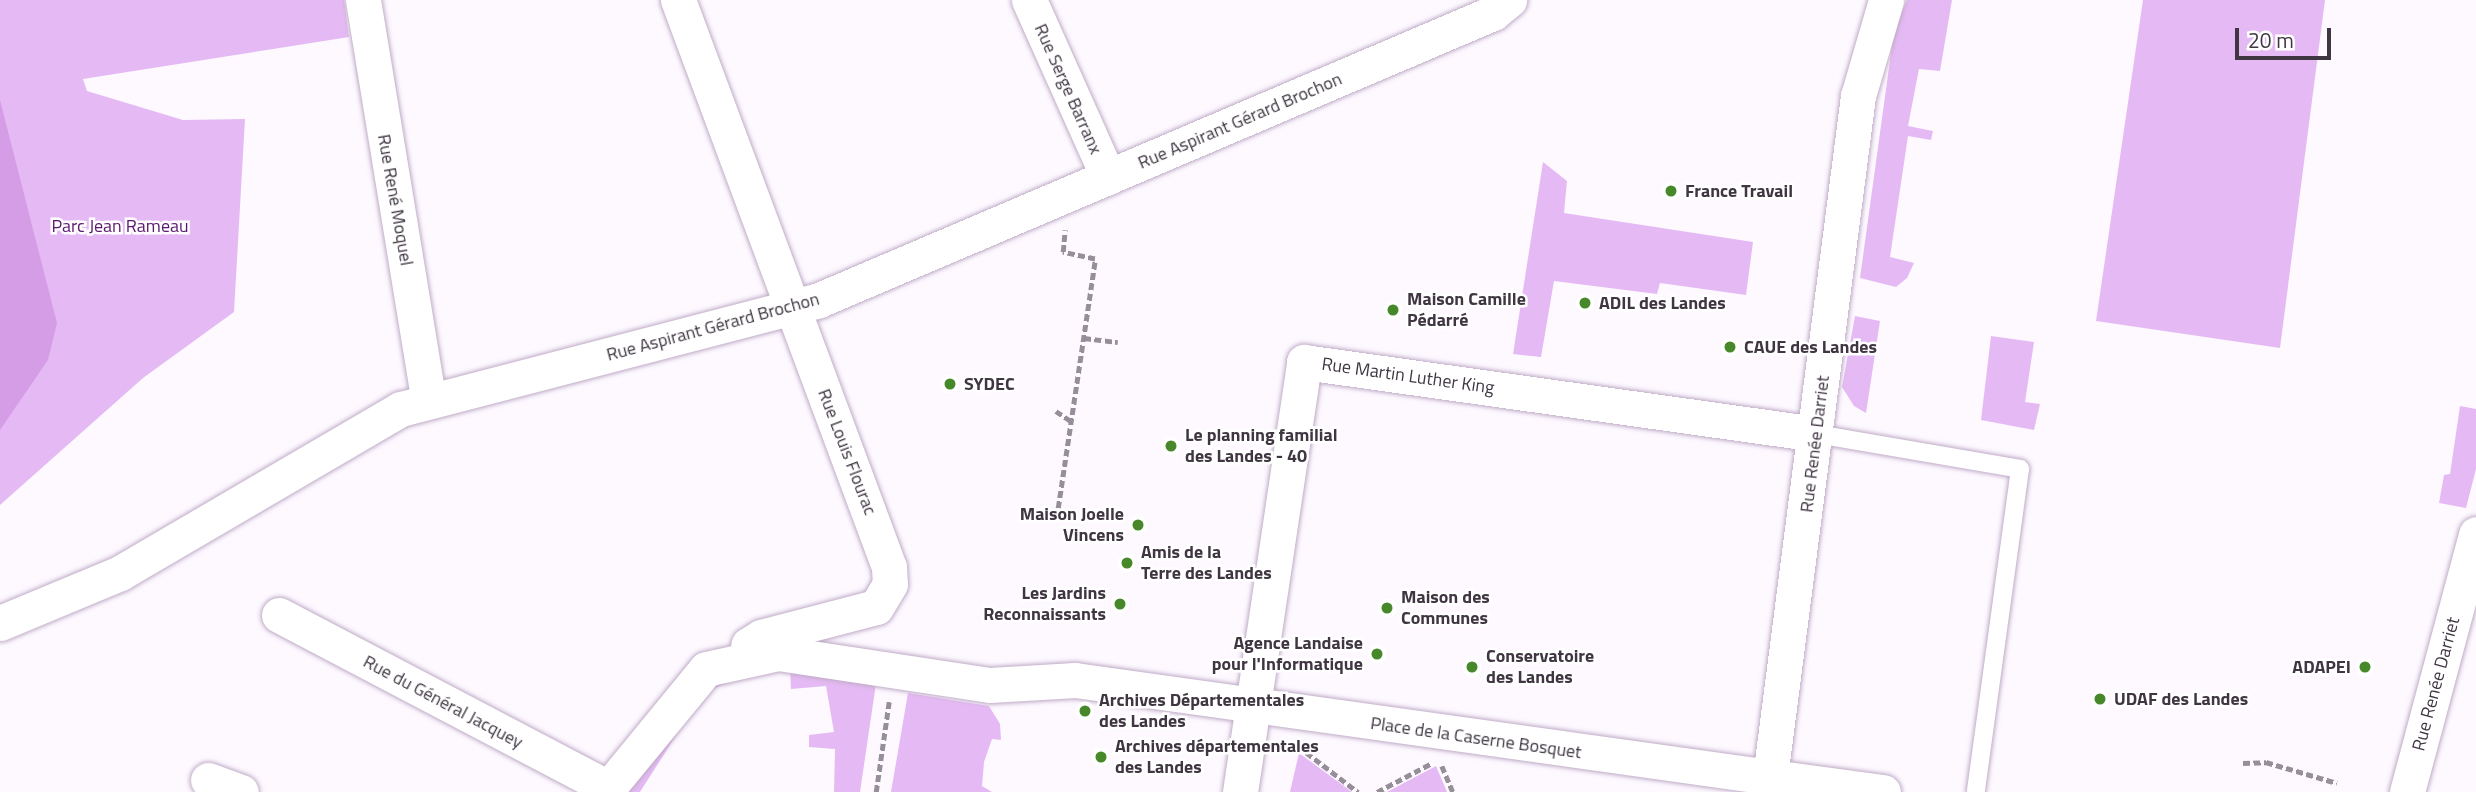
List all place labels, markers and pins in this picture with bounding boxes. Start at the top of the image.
place label: France Travail [1685,180,1793,202]
marker: France Travail [1663,183,1679,199]
place label: Maison Camille Pédarré [1407,289,1526,332]
place label: ADIL des Landes [1599,292,1726,314]
marker: ADIL des Landes [1577,295,1593,311]
marker: Maison Camille Pédarré [1385,302,1401,318]
place label: CAUE des Landes [1744,336,1877,358]
marker: CAUE des Landes [1722,339,1738,355]
place label: SYDEC [964,373,1015,395]
marker: SYDEC [942,376,958,392]
place label: Le planning familial des Landes - 40 [1185,425,1337,467]
marker: Le planning familial des Landes - 40 [1163,438,1179,454]
place label: Maison Joelle Vincens [1020,504,1124,546]
marker: Maison Joelle Vincens [1130,517,1146,533]
place label: Amis de la Terre des Landes [1141,542,1272,584]
marker: Amis de la Terre des Landes [1119,555,1135,571]
place label: Les Jardins Reconnaissants [983,583,1106,626]
place label: Maison des Communes [1401,587,1490,630]
marker: Les Jardins Reconnaissants [1112,596,1128,612]
marker: Maison des Communes [1379,600,1395,616]
place label: Agence Landaise pour l'Informatique [1212,633,1363,676]
marker: Agence Landaise pour l'Informatique [1369,646,1385,662]
place label: Conservatoire des Landes [1486,646,1594,688]
place label: ADAPEI [2292,656,2351,678]
marker: Conservatoire des Landes [1464,659,1480,675]
marker: ADAPEI [2357,659,2373,675]
place label: UDAF des Landes [2114,688,2248,710]
place label: Archives Départementales des Landes [1099,690,1304,732]
marker: UDAF des Landes [2092,691,2108,707]
marker: Archives Départementales des Landes [1077,703,1093,719]
place label: Archives départementales des Landes [1115,736,1319,778]
marker: Archives départementales des Landes [1093,749,1109,765]

